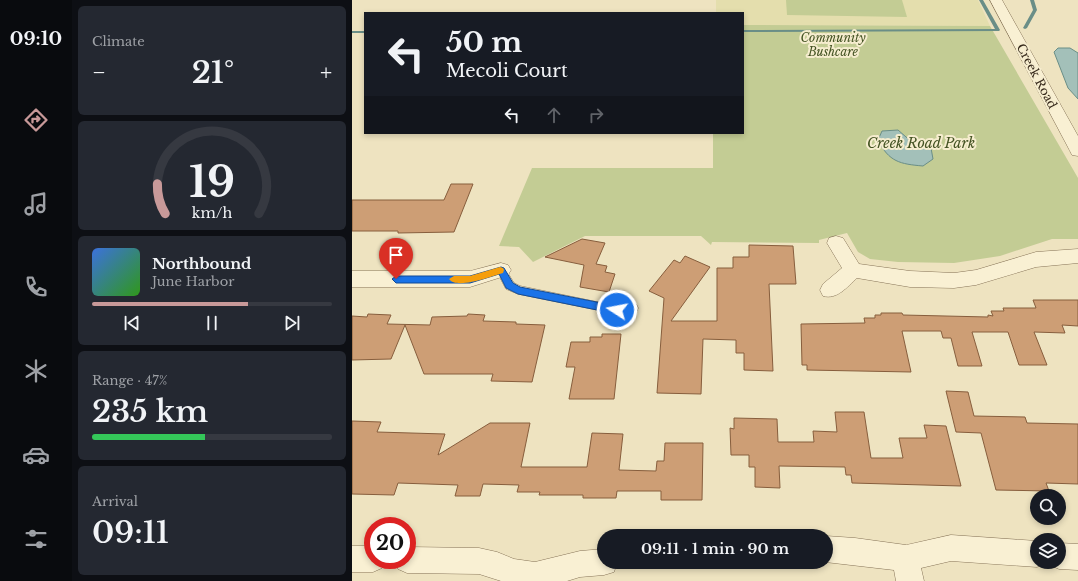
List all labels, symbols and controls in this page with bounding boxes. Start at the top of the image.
text: 50 m [446,25,522,60]
text: 09:10 [10,28,62,50]
icon: left [380,28,432,80]
park label: Community Bushcare [800,30,866,59]
text: Climate [92,33,145,50]
street label: Creek Road [1014,41,1060,111]
text: 21° [192,54,234,91]
text: − [92,59,106,86]
text: + [320,59,332,86]
text: Mecoli Court [446,60,568,82]
icon: left [501,104,523,126]
icon: ahead [543,104,565,126]
icon: right [585,104,607,126]
icon: directions [22,106,50,134]
park label: Creek Road Park [867,134,975,152]
text: 19 [189,156,235,207]
icon: music [22,190,50,218]
text: km/h [192,203,232,221]
pin [379,238,413,279]
icon: arrive [385,244,407,266]
text: Northbound [152,254,251,273]
icon: phone [22,273,50,301]
text: June Harbor [152,273,234,290]
position arrow [596,289,638,331]
icon: previous [121,312,143,334]
icon: pause [201,312,223,334]
icon: next [281,312,303,334]
icon: climate [22,357,50,385]
text: Range · 47% [92,372,168,389]
text: 235 km [92,393,208,430]
icon: car [22,441,50,469]
map controls [1030,489,1066,569]
button: search [1030,489,1066,525]
text: Arrival [92,493,138,510]
text: 09:11 [92,514,169,551]
speed limit sign: 20 [364,517,416,569]
icon: filters [22,525,50,553]
button: layers [1030,533,1066,569]
text: 09:11 · 1 min · 90 m [641,539,789,558]

